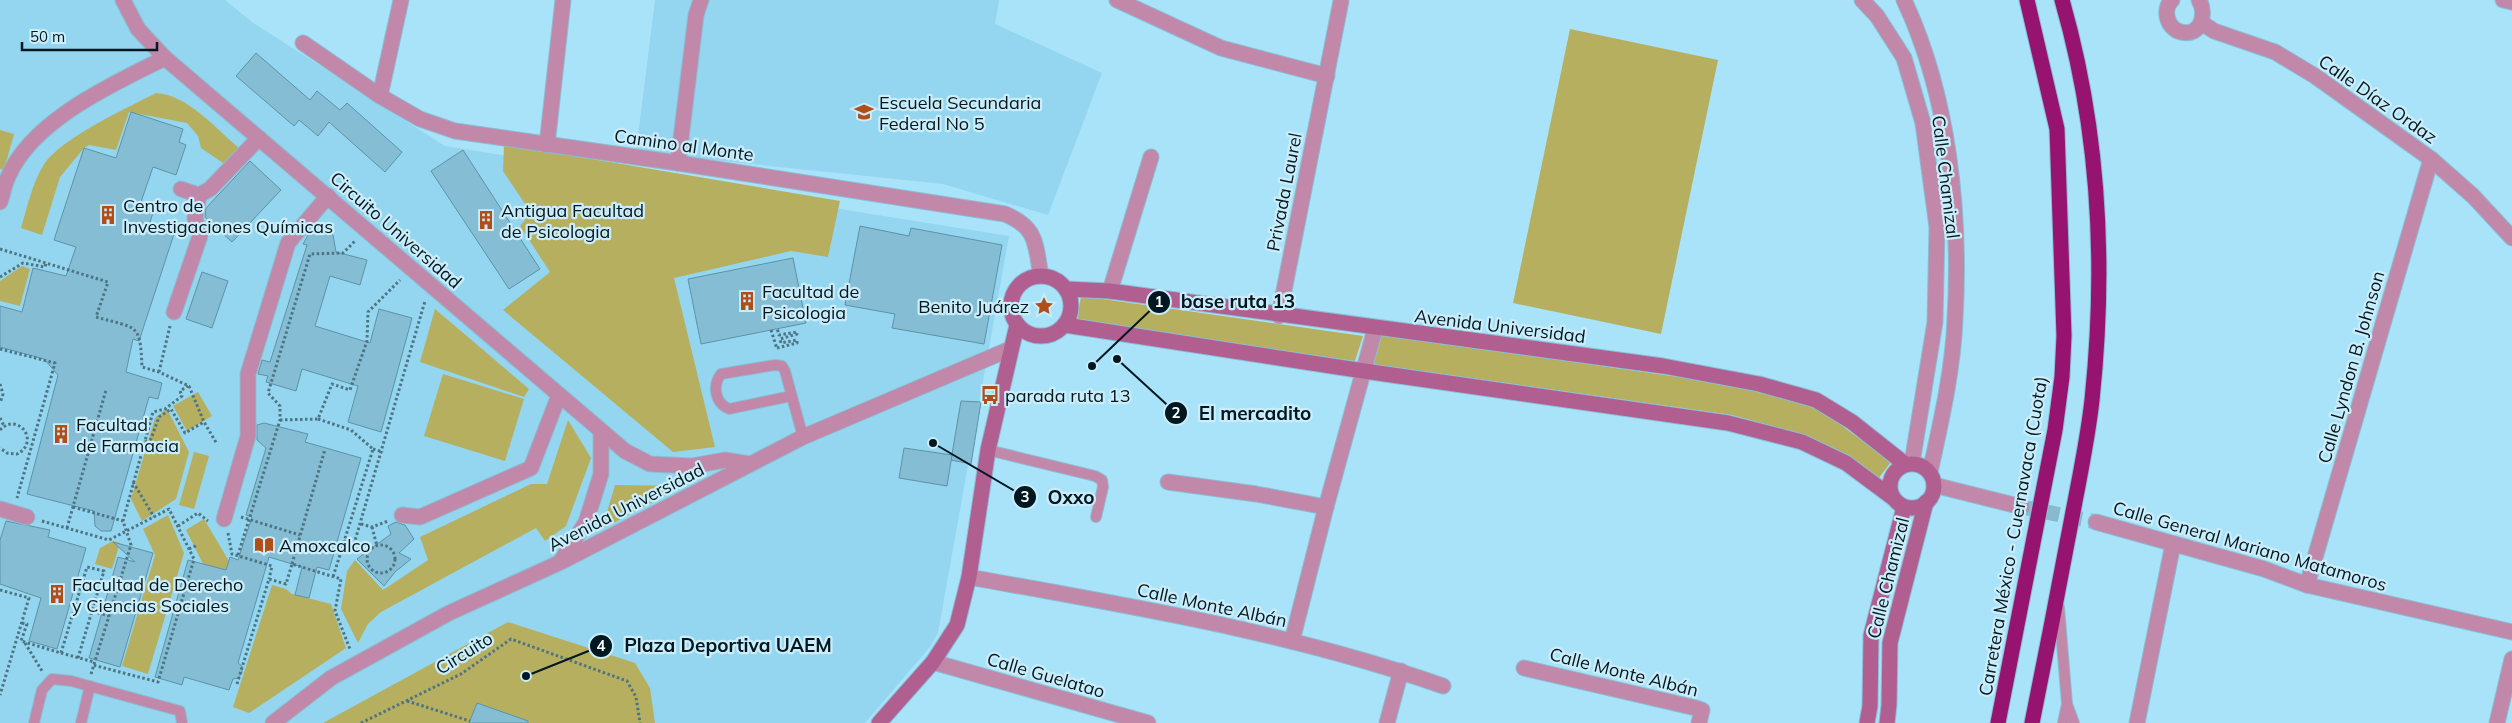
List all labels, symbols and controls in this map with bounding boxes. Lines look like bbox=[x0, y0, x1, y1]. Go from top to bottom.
scale bar bbox=[22, 20, 158, 52]
text: 50 m bbox=[30, 27, 65, 46]
street label: Calle Díaz Ordaz bbox=[2314, 50, 2442, 148]
place label: Escuela Secundaria Federal No 5 bbox=[879, 91, 1041, 135]
school or university icon: Escuela Secundaria Federal No 5 bbox=[853, 101, 875, 123]
street label: Calle Chamizal bbox=[1927, 114, 1965, 240]
street label: Camino al Monte bbox=[613, 124, 755, 166]
street label: Privada Laurel bbox=[1261, 131, 1307, 253]
street label: Circuito Universidad bbox=[325, 167, 467, 293]
place label: Centro de Investigaciones Químicas bbox=[123, 194, 333, 238]
place label: Antigua Facultad de Psicologia bbox=[501, 199, 644, 243]
building icon: Centro de Investigaciones Químicas bbox=[97, 204, 119, 226]
building icon: Antigua Facultad de Psicologia bbox=[475, 209, 497, 231]
street label: Calle Lyndon B. Johnson bbox=[2312, 268, 2390, 466]
place label: Facultad de Psicologia bbox=[762, 280, 859, 324]
callout: base ruta 13 bbox=[1146, 285, 1306, 319]
text: base ruta 13 bbox=[1181, 289, 1295, 313]
building icon: Facultad de Psicologia bbox=[736, 290, 758, 312]
text: 1 bbox=[1154, 292, 1164, 311]
place label: Benito Juárez bbox=[918, 295, 1029, 318]
place icon: Benito Juárez bbox=[1033, 295, 1055, 317]
street label: Avenida Universidad bbox=[1413, 304, 1587, 348]
street label: Carretera México - Cuernavaca (Cuota) bbox=[1974, 374, 2052, 698]
bus stop icon: parada ruta 13 bbox=[979, 384, 1001, 406]
place label: parada ruta 13 bbox=[1005, 384, 1130, 407]
callout: El mercadito bbox=[1164, 396, 1321, 430]
text: El mercadito bbox=[1199, 401, 1311, 425]
text: 2 bbox=[1171, 403, 1181, 422]
place label: Facultad de Farmacia bbox=[76, 413, 179, 457]
building icon: Facultad de Farmacia bbox=[50, 423, 72, 445]
street label: Avenida Universidad bbox=[544, 458, 708, 556]
callout: Oxxo bbox=[1013, 480, 1105, 514]
text: Oxxo bbox=[1048, 485, 1094, 509]
text: 3 bbox=[1020, 487, 1030, 506]
street label: Calle General Mariano Matamoros bbox=[2110, 496, 2390, 596]
street label: Calle Chamizal bbox=[1862, 515, 1914, 641]
library icon: Amoxcalco bbox=[253, 534, 275, 556]
place label: Amoxcalco bbox=[279, 534, 370, 557]
place label: Facultad de Derecho y Ciencias Sociales bbox=[72, 573, 243, 617]
street label: Calle Monte Albán bbox=[1135, 578, 1289, 632]
building icon: Facultad de Derecho y Ciencias Sociales bbox=[46, 583, 68, 605]
street label: Circuito bbox=[431, 627, 497, 679]
callout: Plaza Deportiva UAEM bbox=[589, 629, 841, 663]
text: Plaza Deportiva UAEM bbox=[624, 633, 832, 657]
text: 4 bbox=[596, 636, 606, 655]
street label: Calle Monte Albán bbox=[1547, 642, 1701, 702]
street label: Calle Guelatao bbox=[984, 647, 1108, 703]

